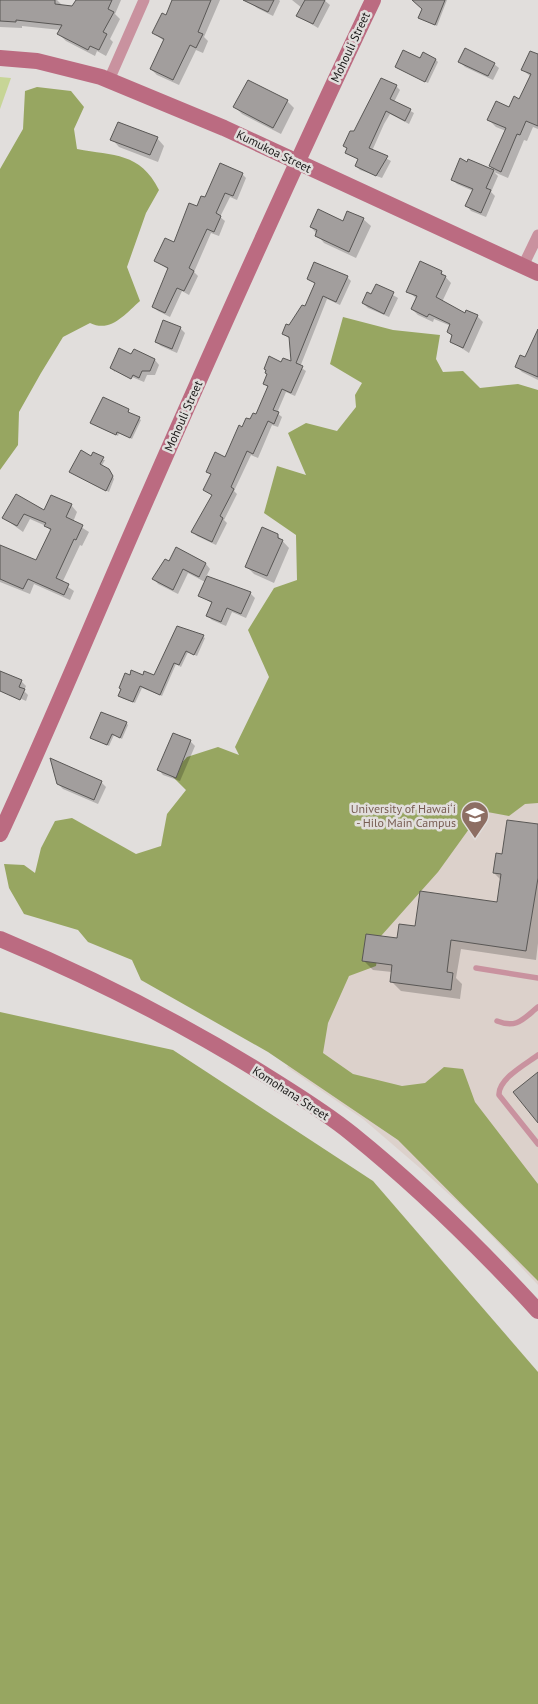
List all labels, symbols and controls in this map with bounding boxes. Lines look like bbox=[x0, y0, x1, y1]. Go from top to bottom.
street label: Mohouli Street bbox=[327, 9, 373, 85]
street label: Kumukoa Street bbox=[234, 126, 314, 176]
street label: Mohouli Street bbox=[161, 378, 205, 454]
school or university icon: University of Hawaiʻi - Hilo Main Campus bbox=[460, 800, 490, 839]
place label: University of Hawaiʻi - Hilo Main Campus bbox=[351, 801, 456, 830]
street label: Komohana Street bbox=[250, 1063, 332, 1123]

